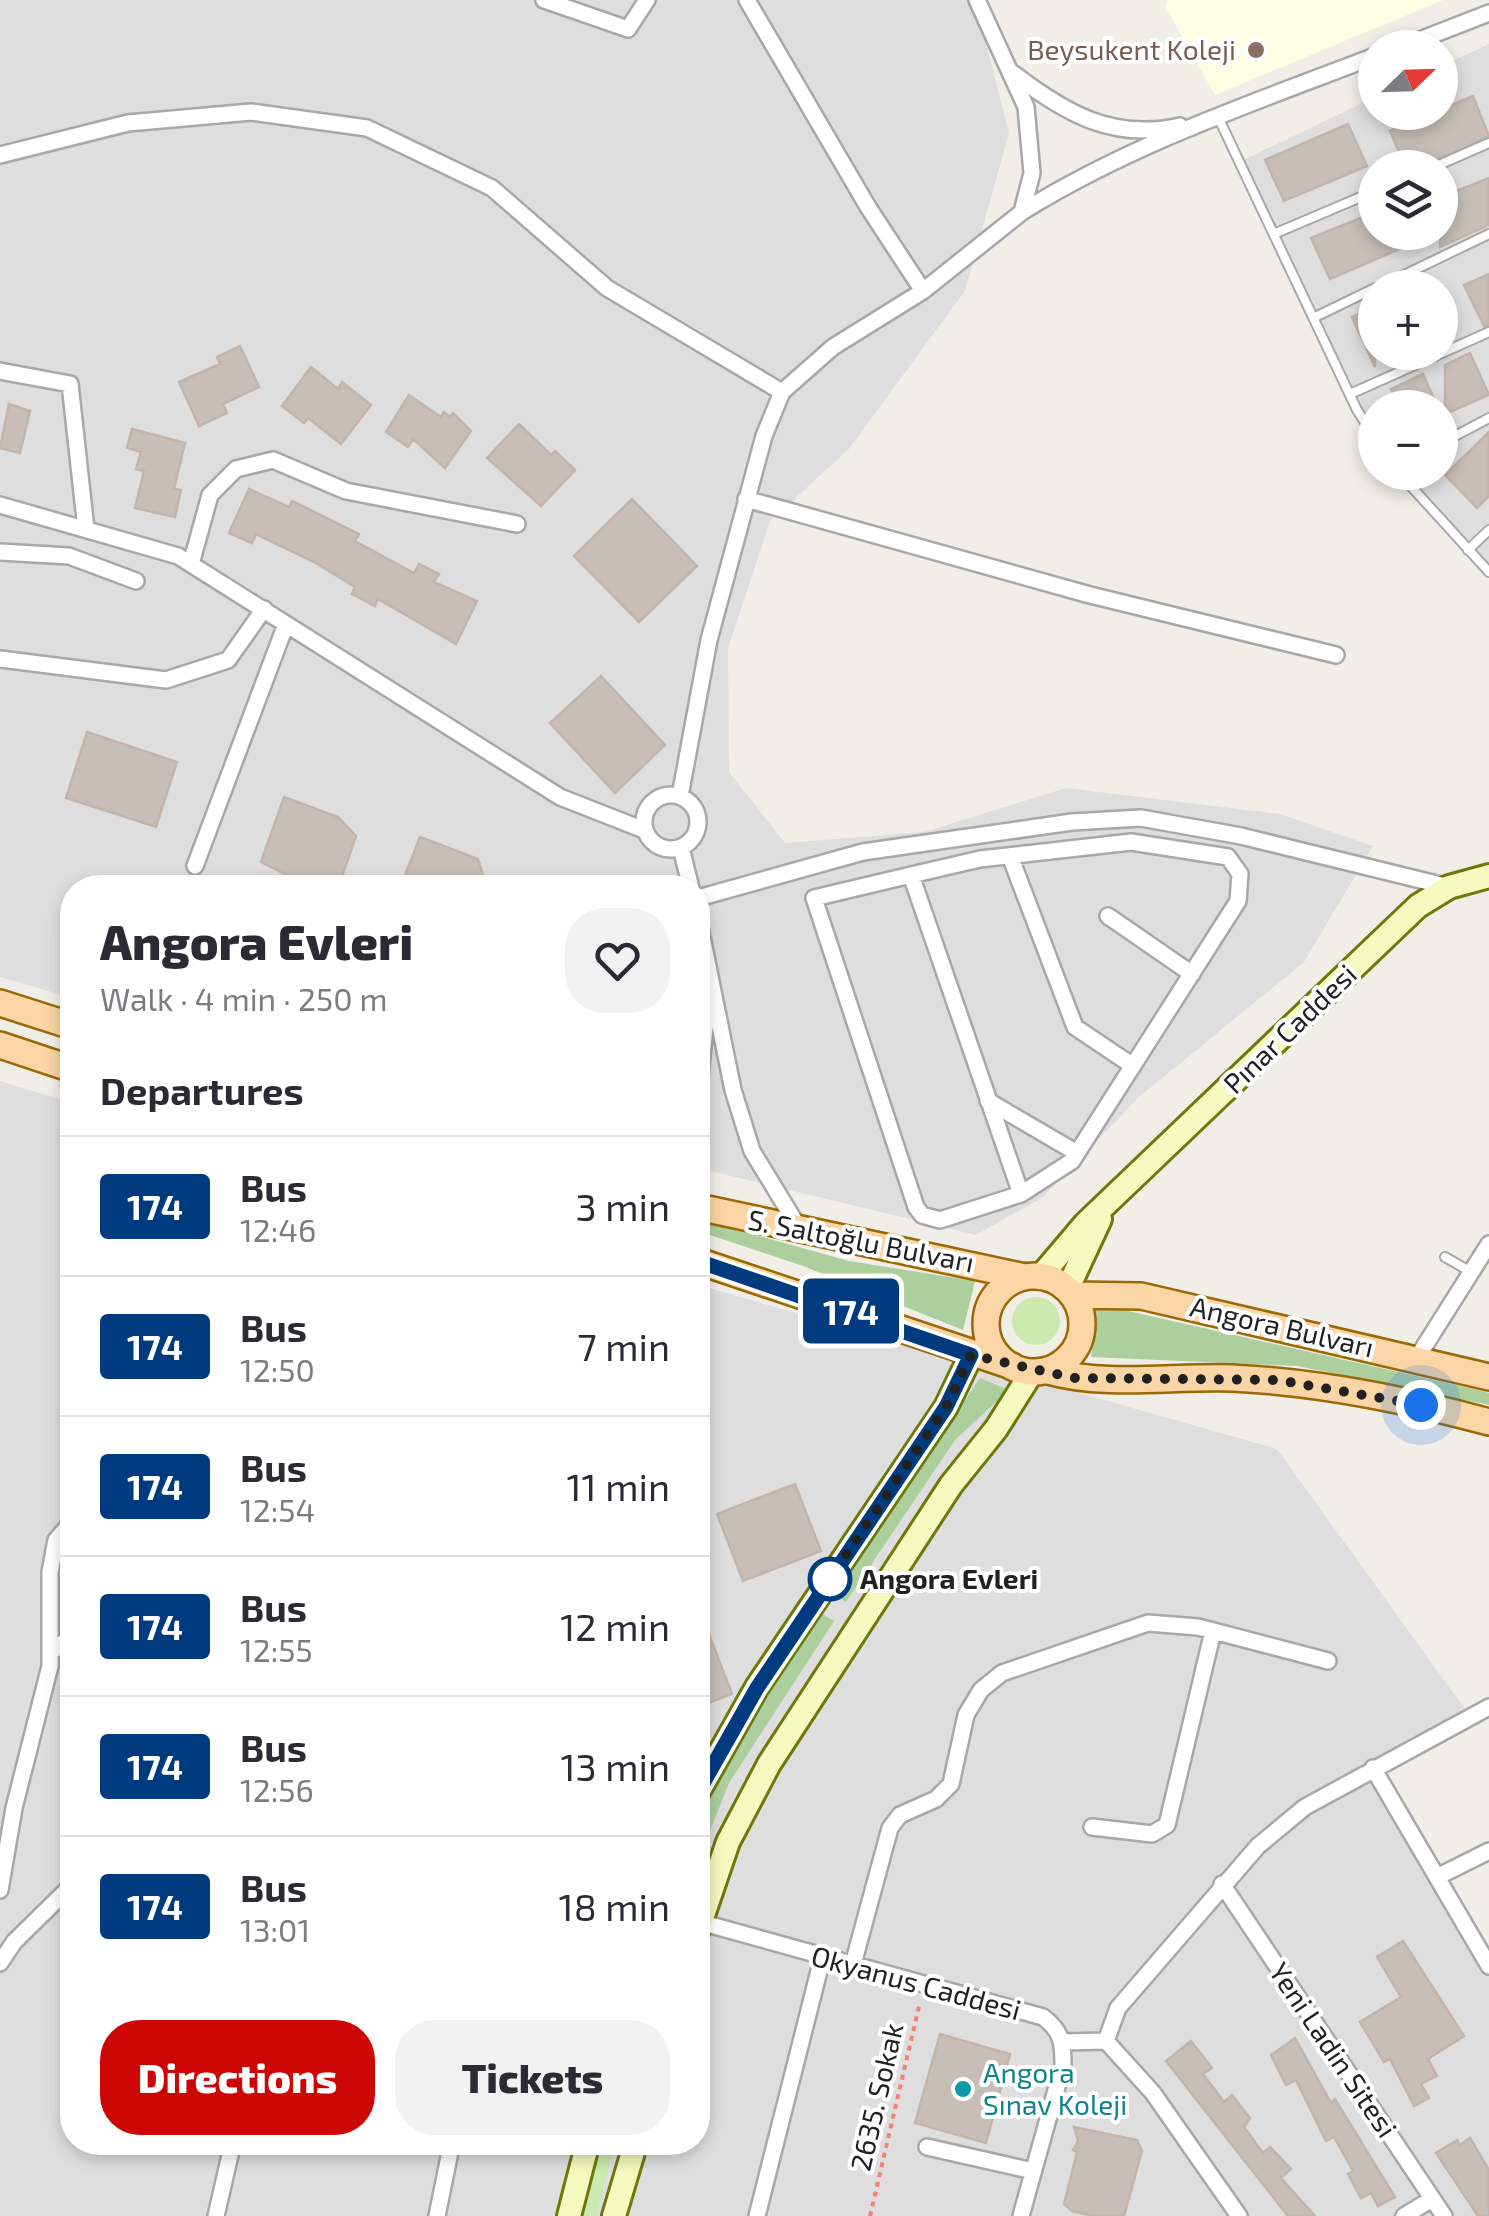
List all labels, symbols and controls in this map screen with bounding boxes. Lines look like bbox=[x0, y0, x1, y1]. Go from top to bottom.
north arrow bbox=[1358, 30, 1458, 130]
map controls bbox=[1358, 30, 1458, 490]
place label: Beysukent Koleji bbox=[1027, 32, 1236, 66]
marker: Beysukent Koleji bbox=[1245, 39, 1267, 61]
button: layers bbox=[1358, 150, 1458, 250]
button: + bbox=[1358, 270, 1458, 370]
button: − bbox=[1358, 390, 1458, 490]
button: heart bbox=[565, 908, 670, 1013]
text: Angora Evleri bbox=[100, 912, 413, 970]
street label: Pınar Caddesi bbox=[1216, 956, 1363, 1100]
text: Walk · 4 min · 250 m bbox=[100, 979, 388, 1017]
text: Departures bbox=[100, 1067, 304, 1113]
text: Bus bbox=[240, 1164, 307, 1210]
text: 3 min bbox=[576, 1183, 670, 1229]
text: 174 bbox=[127, 1185, 183, 1227]
street label: S. Saltoğlu Bulvarı bbox=[745, 1201, 977, 1279]
text: 12:46 bbox=[240, 1210, 316, 1248]
line badge: 174 bbox=[794, 1278, 908, 1344]
street label: Angora Bulvarı bbox=[1187, 1288, 1377, 1364]
text: 174 bbox=[823, 1290, 879, 1332]
text: Bus bbox=[240, 1304, 307, 1350]
text: 7 min bbox=[577, 1323, 670, 1369]
text: 174 bbox=[127, 1325, 183, 1367]
text: 12:50 bbox=[240, 1350, 315, 1388]
your location bbox=[1396, 1380, 1446, 1430]
text: Bus bbox=[240, 1444, 307, 1490]
text: 11 min bbox=[566, 1463, 670, 1509]
text: 174 bbox=[127, 1465, 183, 1507]
text: 12:54 bbox=[240, 1490, 315, 1528]
marker: Angora Evleri bbox=[809, 1558, 851, 1600]
place label: Angora Evleri bbox=[860, 1561, 1038, 1595]
text: Bus bbox=[240, 1584, 307, 1630]
text: 12 min bbox=[560, 1603, 670, 1649]
text: 174 bbox=[127, 1605, 183, 1647]
text: 12:55 bbox=[240, 1630, 313, 1668]
text: Bus bbox=[240, 1724, 307, 1770]
text: 13 min bbox=[560, 1743, 670, 1789]
text: 174 bbox=[127, 1745, 183, 1787]
text: 12:56 bbox=[240, 1770, 314, 1808]
text: Bus bbox=[240, 1864, 307, 1910]
text: 18 min bbox=[559, 1883, 670, 1929]
text: 174 bbox=[127, 1885, 183, 1927]
text: 13:01 bbox=[240, 1910, 310, 1948]
street label: Okyanus Caddesi bbox=[808, 1938, 1025, 2026]
street label: Yeni Ladin Sitesi bbox=[1263, 1956, 1405, 2143]
button: Directions bbox=[100, 2020, 375, 2135]
button: Tickets bbox=[395, 2020, 670, 2135]
street label: 2635. Sokak bbox=[843, 2020, 910, 2174]
place label: Angora Sınav Koleji bbox=[983, 2055, 1127, 2121]
marker: Angora Sınav Koleji bbox=[952, 2078, 974, 2100]

